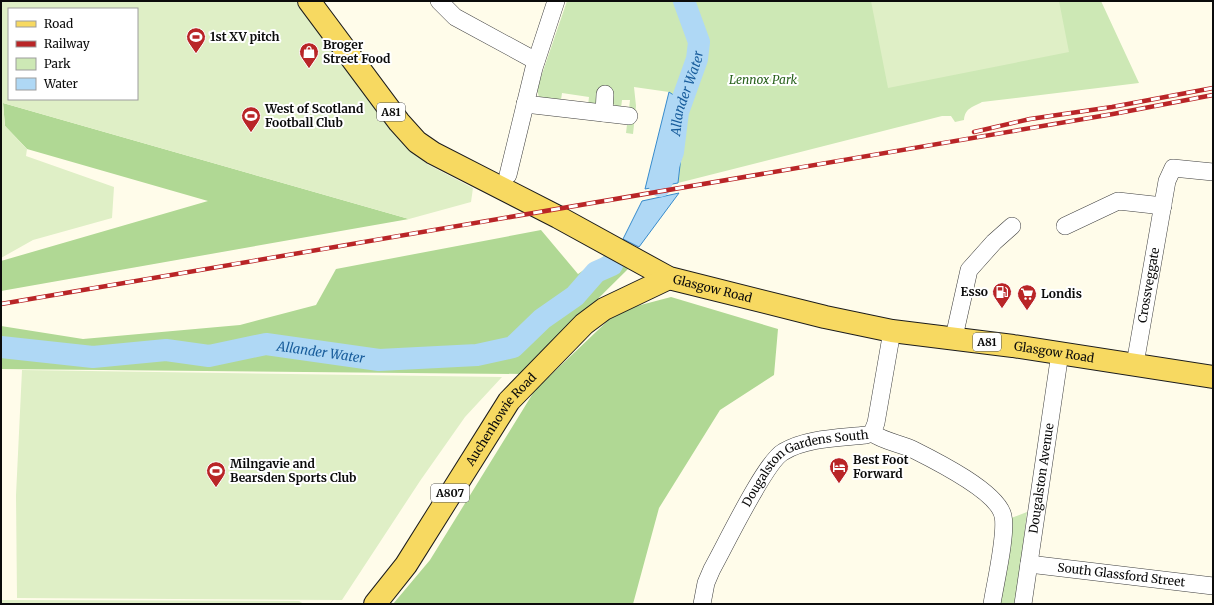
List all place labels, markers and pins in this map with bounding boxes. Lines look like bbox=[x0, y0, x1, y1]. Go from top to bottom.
sports icon: 1st XV pitch bbox=[185, 26, 207, 54]
place label: 1st XV pitch bbox=[210, 29, 280, 44]
place label: Broger Street Food bbox=[323, 37, 391, 66]
shop icon: Broger Street Food bbox=[298, 41, 320, 69]
place label: West of Scotland Football Club bbox=[264, 101, 364, 130]
sports icon: West of Scotland Football Club bbox=[240, 105, 262, 133]
fuel station icon: Esso bbox=[991, 281, 1013, 309]
supermarket icon: Londis bbox=[1016, 283, 1038, 311]
place label: Esso bbox=[961, 284, 988, 299]
place label: Londis bbox=[1041, 286, 1082, 301]
place label: Best Foot Forward bbox=[853, 452, 909, 481]
place label: Milngavie and Bearsden Sports Club bbox=[230, 456, 357, 485]
hotel icon: Best Foot Forward bbox=[828, 456, 850, 484]
sports icon: Milngavie and Bearsden Sports Club bbox=[205, 460, 227, 488]

